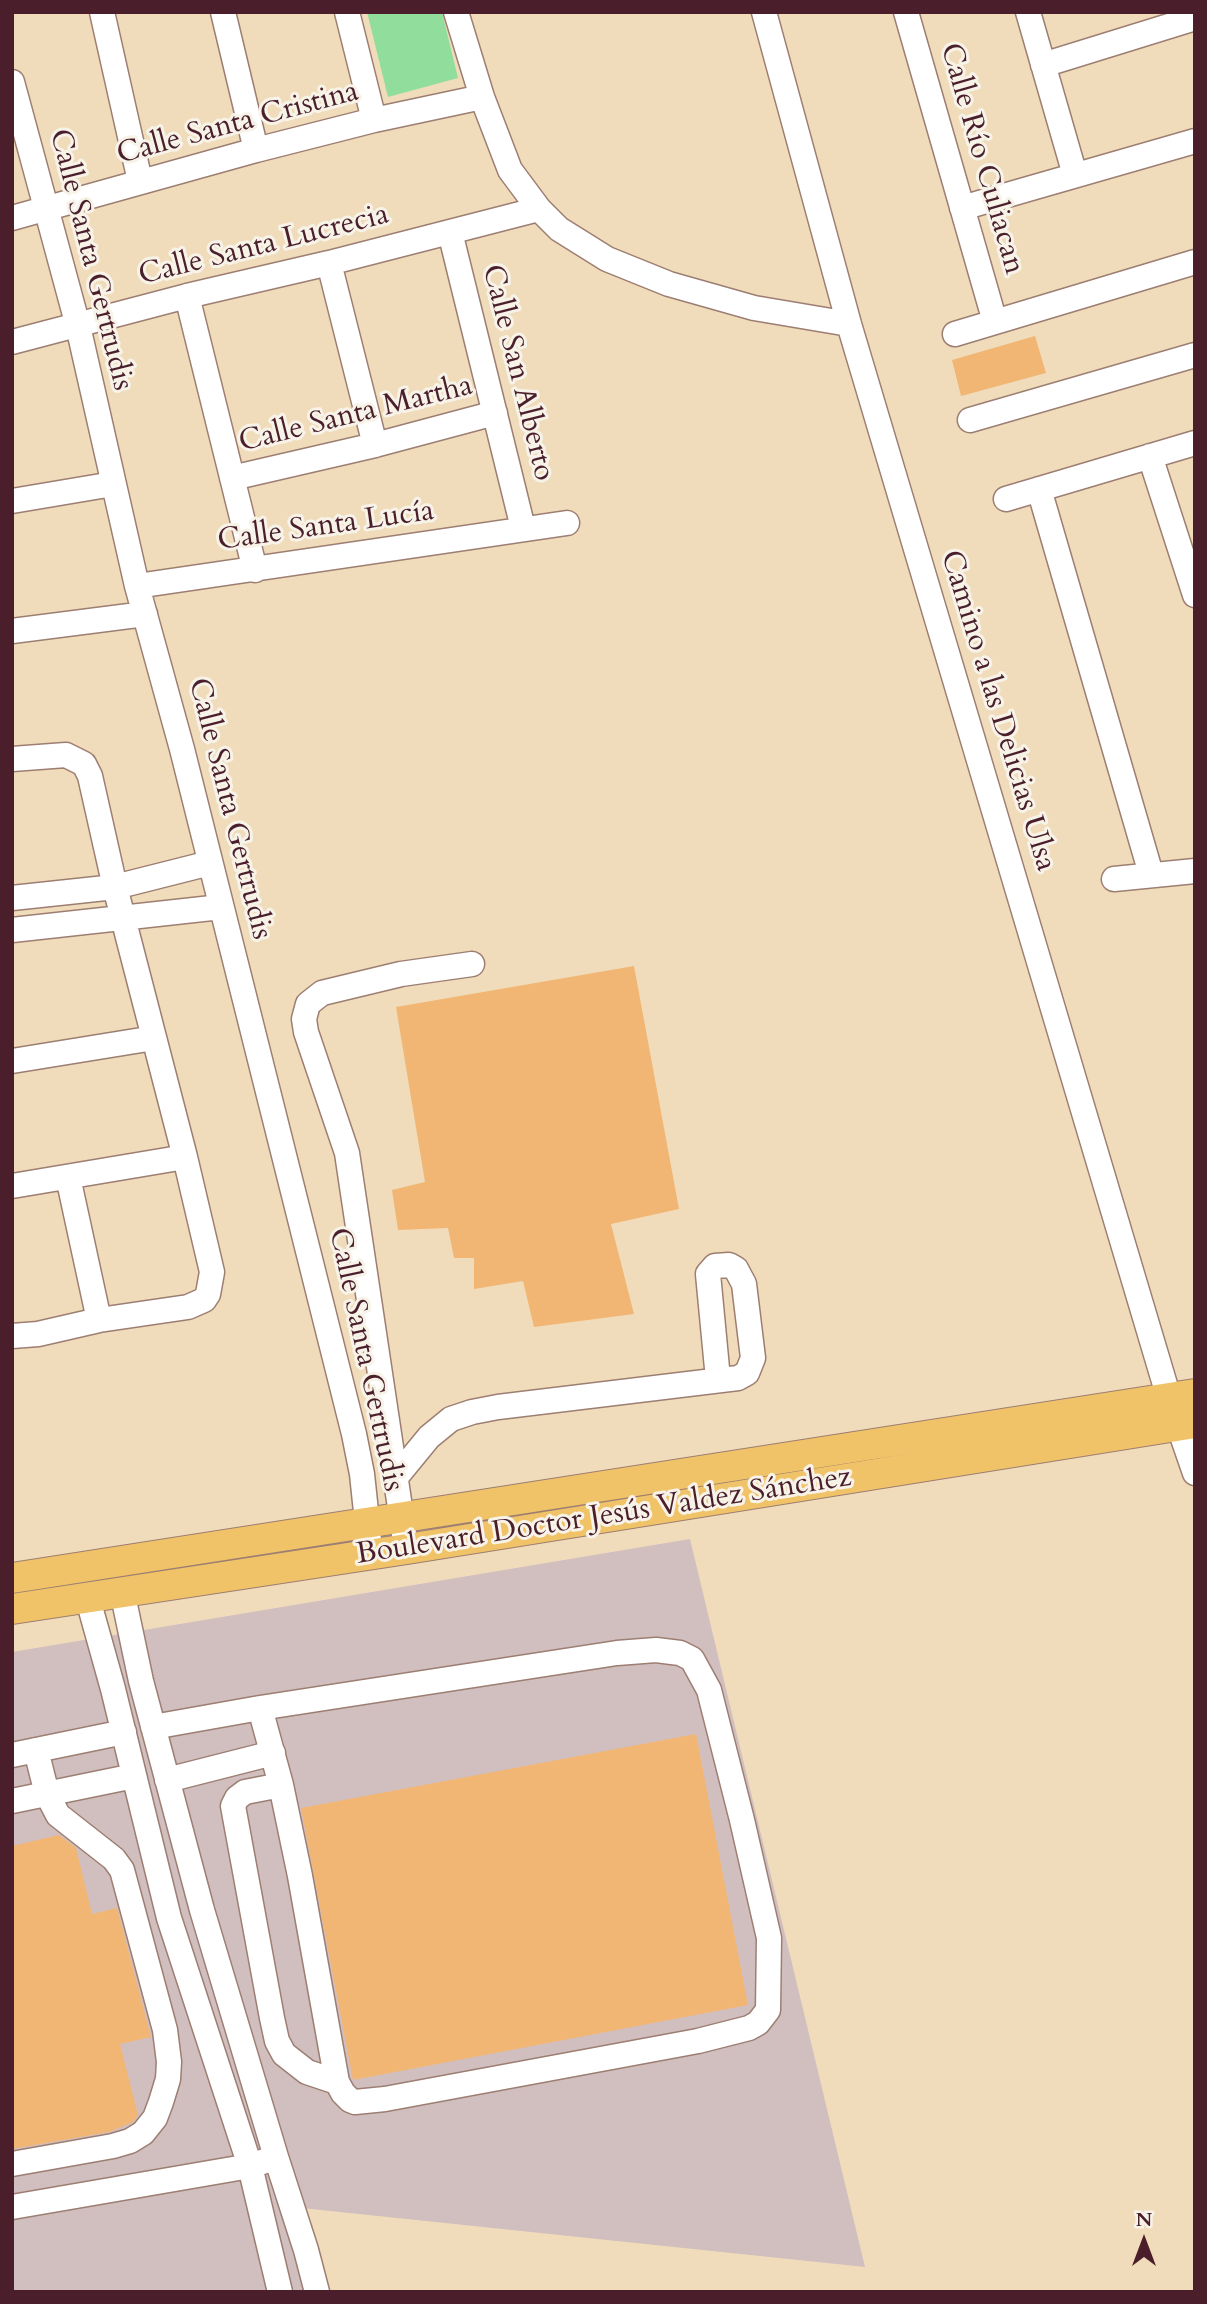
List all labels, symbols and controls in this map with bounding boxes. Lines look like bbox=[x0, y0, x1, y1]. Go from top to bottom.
street label: Calle Río Culiacan bbox=[931, 39, 1031, 279]
street label: Calle Santa Cristina bbox=[113, 74, 363, 174]
street label: Calle Santa Gertrudis bbox=[40, 126, 140, 394]
street label: Calle Santa Lucrecia bbox=[135, 198, 393, 294]
street label: Calle San Alberto bbox=[473, 261, 561, 485]
street label: Calle Santa Martha bbox=[235, 369, 477, 461]
street label: Calle Santa Lucía bbox=[216, 494, 436, 560]
street label: Camino a las Delicias Ulsa bbox=[931, 546, 1063, 876]
street label: Calle Santa Gertrudis bbox=[179, 675, 279, 943]
street label: Calle Santa Gertrudis bbox=[320, 1225, 410, 1495]
street label: Boulevard Doctor Jesús Valdez Sánchez bbox=[354, 1460, 854, 1574]
north arrow bbox=[1109, 2206, 1179, 2276]
text: N bbox=[1136, 2207, 1152, 2233]

